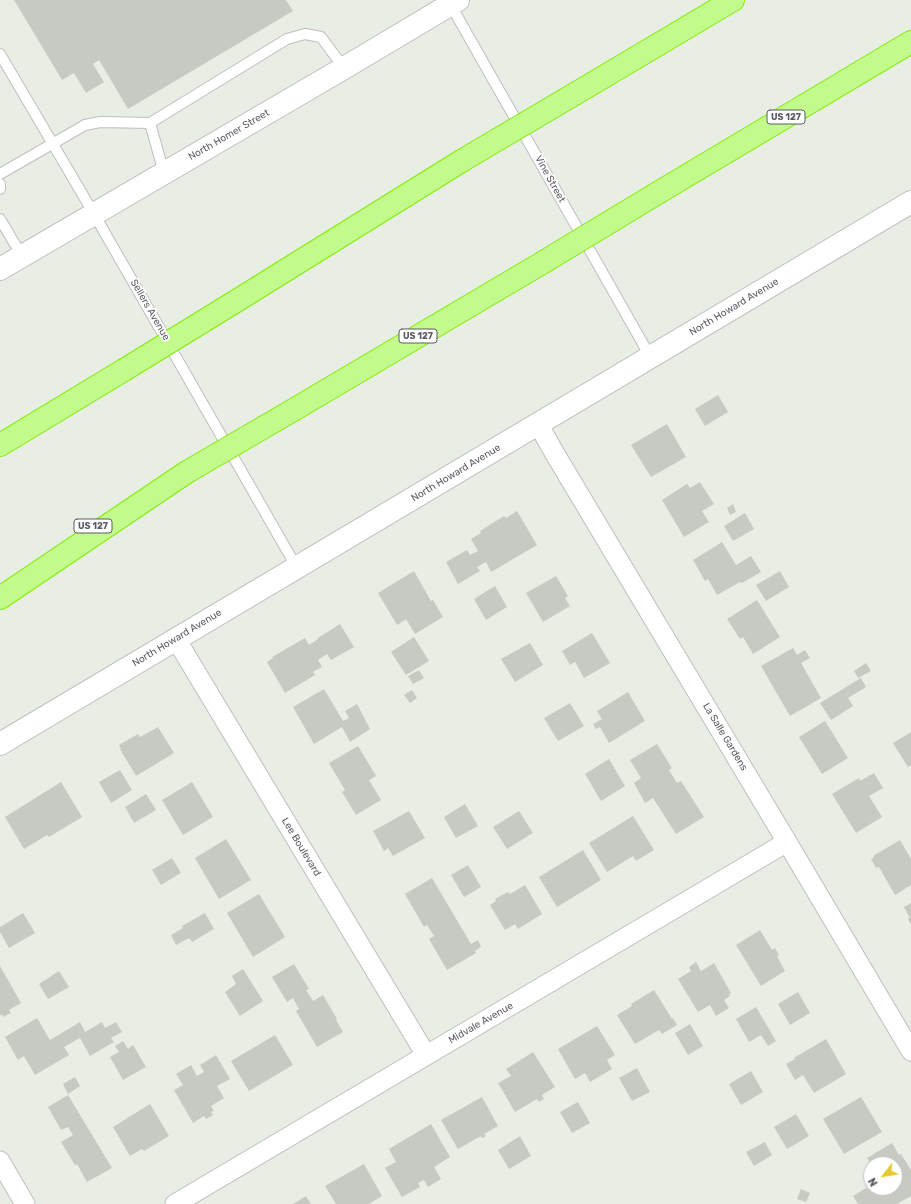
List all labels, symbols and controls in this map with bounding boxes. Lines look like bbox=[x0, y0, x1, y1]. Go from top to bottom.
street label: North Homer Street bbox=[186, 107, 272, 163]
road number: US 127 bbox=[767, 110, 805, 124]
street label: Vine Street bbox=[532, 153, 568, 205]
street label: North Howard Avenue bbox=[687, 276, 781, 338]
street label: Sellers Avenue bbox=[128, 277, 172, 343]
road number: US 127 bbox=[399, 329, 437, 343]
street label: North Howard Avenue bbox=[409, 442, 503, 504]
road number: US 127 bbox=[74, 519, 112, 533]
street label: North Howard Avenue bbox=[130, 607, 224, 669]
street label: La Salle Gardens bbox=[700, 701, 750, 773]
street label: Lee Boulevard bbox=[279, 816, 323, 878]
street label: Midvale Avenue bbox=[447, 1000, 515, 1046]
north arrow bbox=[863, 1156, 903, 1196]
text: N bbox=[866, 1175, 881, 1189]

